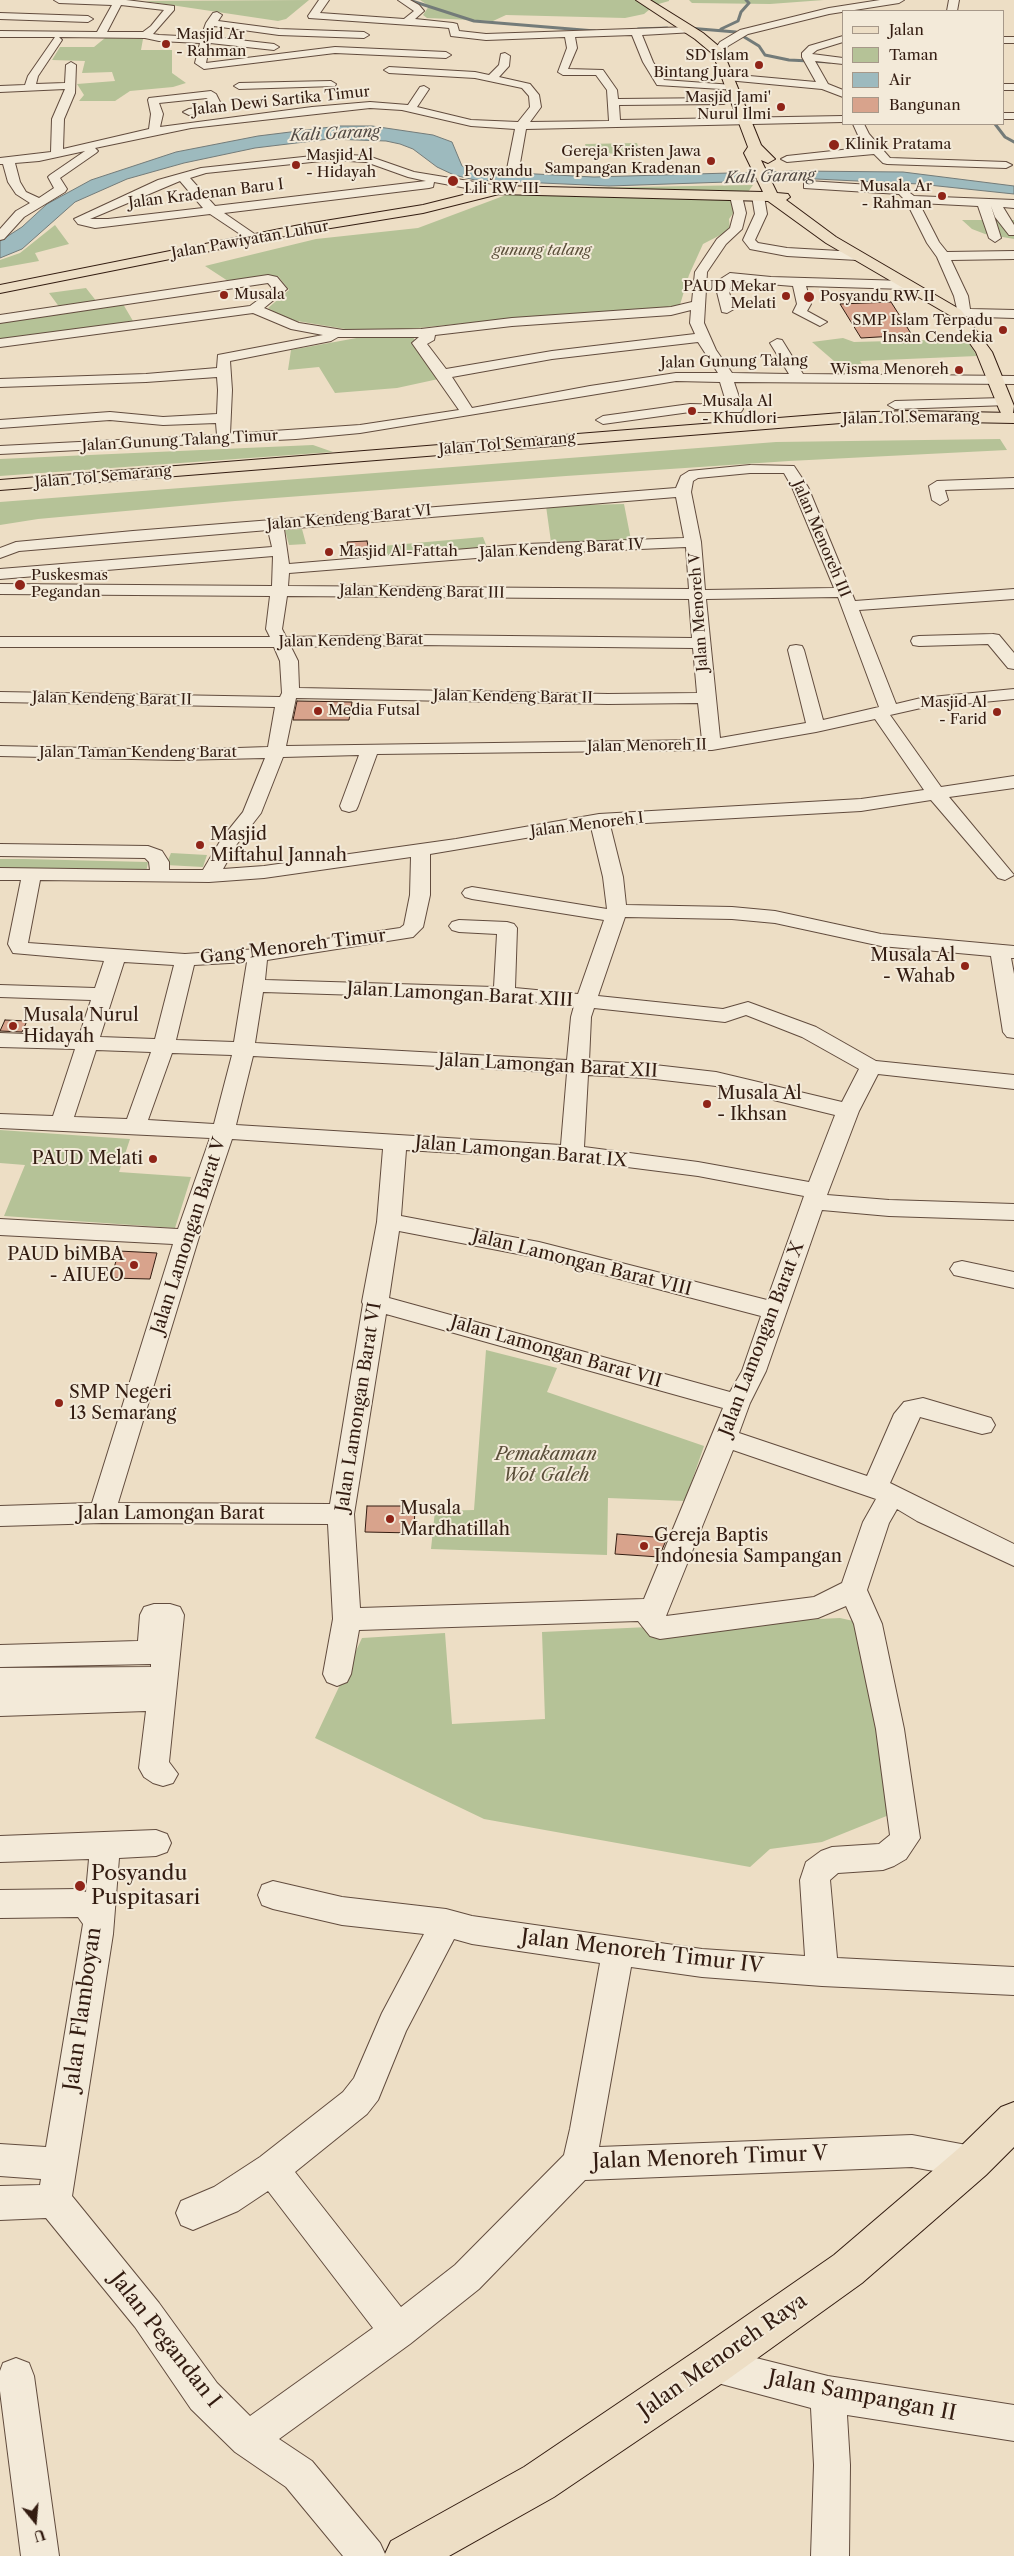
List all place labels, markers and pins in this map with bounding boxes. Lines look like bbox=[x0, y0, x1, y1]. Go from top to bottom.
place label: Masjid Ar - Rahman bbox=[176, 26, 246, 61]
marker: Masjid Ar - Rahman bbox=[160, 38, 172, 50]
place label: SD Islam Bintang Juara bbox=[654, 47, 749, 82]
marker: SD Islam Bintang Juara bbox=[753, 59, 765, 71]
place label: Masjid Jami' Nurul Ilmi bbox=[685, 89, 771, 124]
marker: Masjid Jami' Nurul Ilmi bbox=[775, 101, 787, 113]
place label: Klinik Pratama bbox=[845, 136, 951, 154]
marker: Klinik Pratama bbox=[827, 138, 841, 152]
place label: Gereja Kristen Jawa Sampangan Kradenan bbox=[544, 143, 701, 178]
place label: Masjid Al - Hidayah bbox=[306, 147, 376, 182]
marker: Gereja Kristen Jawa Sampangan Kradenan bbox=[705, 155, 717, 167]
marker: Masjid Al - Hidayah bbox=[290, 159, 302, 171]
place label: Posyandu Lili RW III bbox=[464, 163, 539, 198]
marker: Posyandu Lili RW III bbox=[446, 174, 460, 188]
place label: Musala Ar - Rahman bbox=[860, 178, 932, 213]
marker: Musala Ar - Rahman bbox=[936, 190, 948, 202]
place label: PAUD Mekar Melati bbox=[683, 278, 776, 313]
place label: Musala bbox=[234, 286, 285, 304]
place label: Posyandu RW II bbox=[820, 288, 935, 306]
marker: Musala bbox=[218, 289, 230, 301]
marker: PAUD Mekar Melati bbox=[780, 290, 792, 302]
marker: Posyandu RW II bbox=[802, 290, 816, 304]
place label: SMP Islam Terpadu Insan Cendekia bbox=[853, 312, 993, 347]
marker: SMP Islam Terpadu Insan Cendekia bbox=[997, 324, 1009, 336]
place label: Wisma Menoreh bbox=[830, 361, 949, 379]
marker: Wisma Menoreh bbox=[953, 364, 965, 376]
place label: Musala Al - Khudlori bbox=[702, 393, 777, 428]
marker: Musala Al - Khudlori bbox=[686, 405, 698, 417]
place label: Masjid Al-Fattah bbox=[339, 543, 458, 561]
marker: Masjid Al-Fattah bbox=[323, 546, 335, 558]
place label: Puskesmas Pegandan bbox=[31, 567, 108, 602]
marker: Puskesmas Pegandan bbox=[13, 578, 27, 592]
place label: Masjid Al - Farid bbox=[920, 694, 987, 729]
place label: Media Futsal bbox=[328, 702, 420, 720]
marker: Media Futsal bbox=[312, 705, 324, 717]
marker: Masjid Al - Farid bbox=[991, 706, 1003, 718]
place label: Masjid Miftahul Jannah bbox=[210, 824, 347, 866]
marker: Masjid Miftahul Jannah bbox=[194, 839, 206, 851]
place label: Musala Al - Wahab bbox=[870, 945, 955, 988]
marker: Musala Al - Wahab bbox=[959, 960, 971, 972]
place label: Musala Nurul Hidayah bbox=[23, 1005, 139, 1048]
marker: Musala Nurul Hidayah bbox=[7, 1020, 19, 1032]
place label: Musala Al - Ikhsan bbox=[717, 1083, 802, 1126]
marker: Musala Al - Ikhsan bbox=[701, 1098, 713, 1110]
place label: PAUD Melati bbox=[32, 1148, 143, 1170]
marker: PAUD Melati bbox=[147, 1153, 159, 1165]
place label: PAUD biMBA - AIUEO bbox=[7, 1244, 124, 1286]
marker: PAUD biMBA - AIUEO bbox=[128, 1259, 140, 1271]
place label: SMP Negeri 13 Semarang bbox=[69, 1382, 176, 1425]
marker: SMP Negeri 13 Semarang bbox=[53, 1397, 65, 1409]
place label: Musala Mardhatillah bbox=[400, 1498, 510, 1540]
marker: Musala Mardhatillah bbox=[384, 1513, 396, 1525]
place label: Gereja Baptis Indonesia Sampangan bbox=[654, 1525, 842, 1568]
marker: Gereja Baptis Indonesia Sampangan bbox=[638, 1540, 650, 1552]
place label: Posyandu Puspitasari bbox=[91, 1861, 200, 1911]
marker: Posyandu Puspitasari bbox=[73, 1879, 87, 1893]

